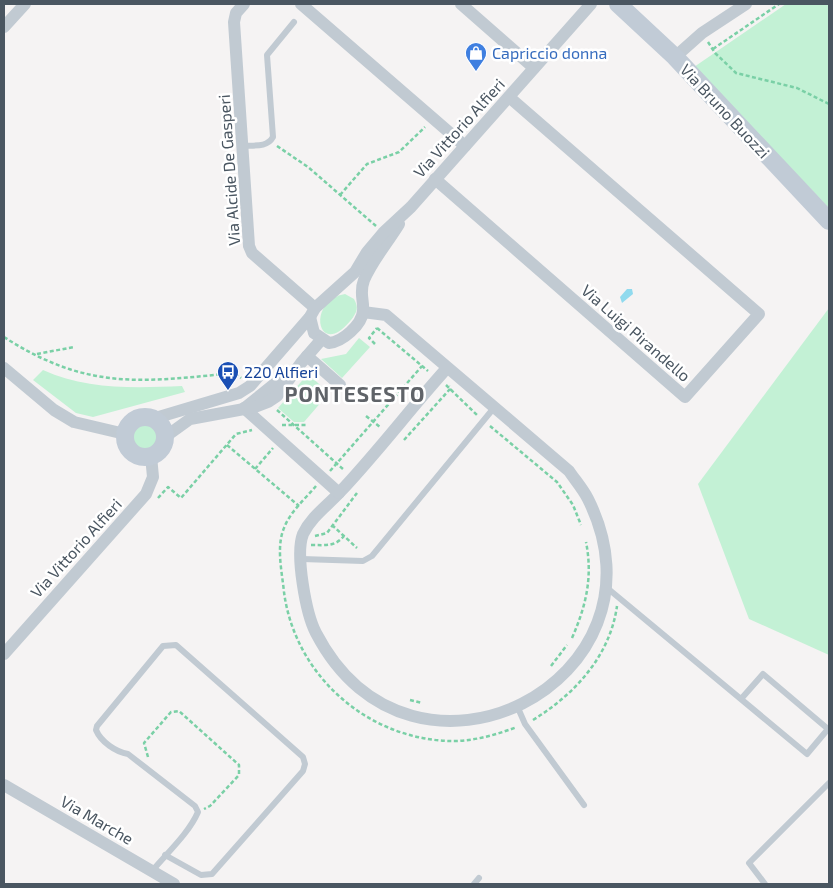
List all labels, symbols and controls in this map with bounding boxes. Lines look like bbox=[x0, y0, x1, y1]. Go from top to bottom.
shop icon: Capriccio donna bbox=[464, 41, 488, 72]
place label: Capriccio donna bbox=[492, 43, 607, 62]
street label: Via Bruno Buozzi bbox=[677, 60, 774, 162]
street label: Via Vittorio Alfieri bbox=[409, 74, 508, 181]
street label: Via Alcide De Gasperi bbox=[214, 94, 243, 246]
street label: Via Luigi Pirandello bbox=[578, 280, 695, 385]
bus stop icon: 220 Alfieri bbox=[216, 360, 240, 391]
place label: 220 Alfieri bbox=[244, 362, 318, 381]
district label: PONTESESTO bbox=[284, 381, 426, 406]
street label: Via Vittorio Alfieri bbox=[26, 494, 125, 601]
street label: Via Marche bbox=[58, 791, 137, 848]

